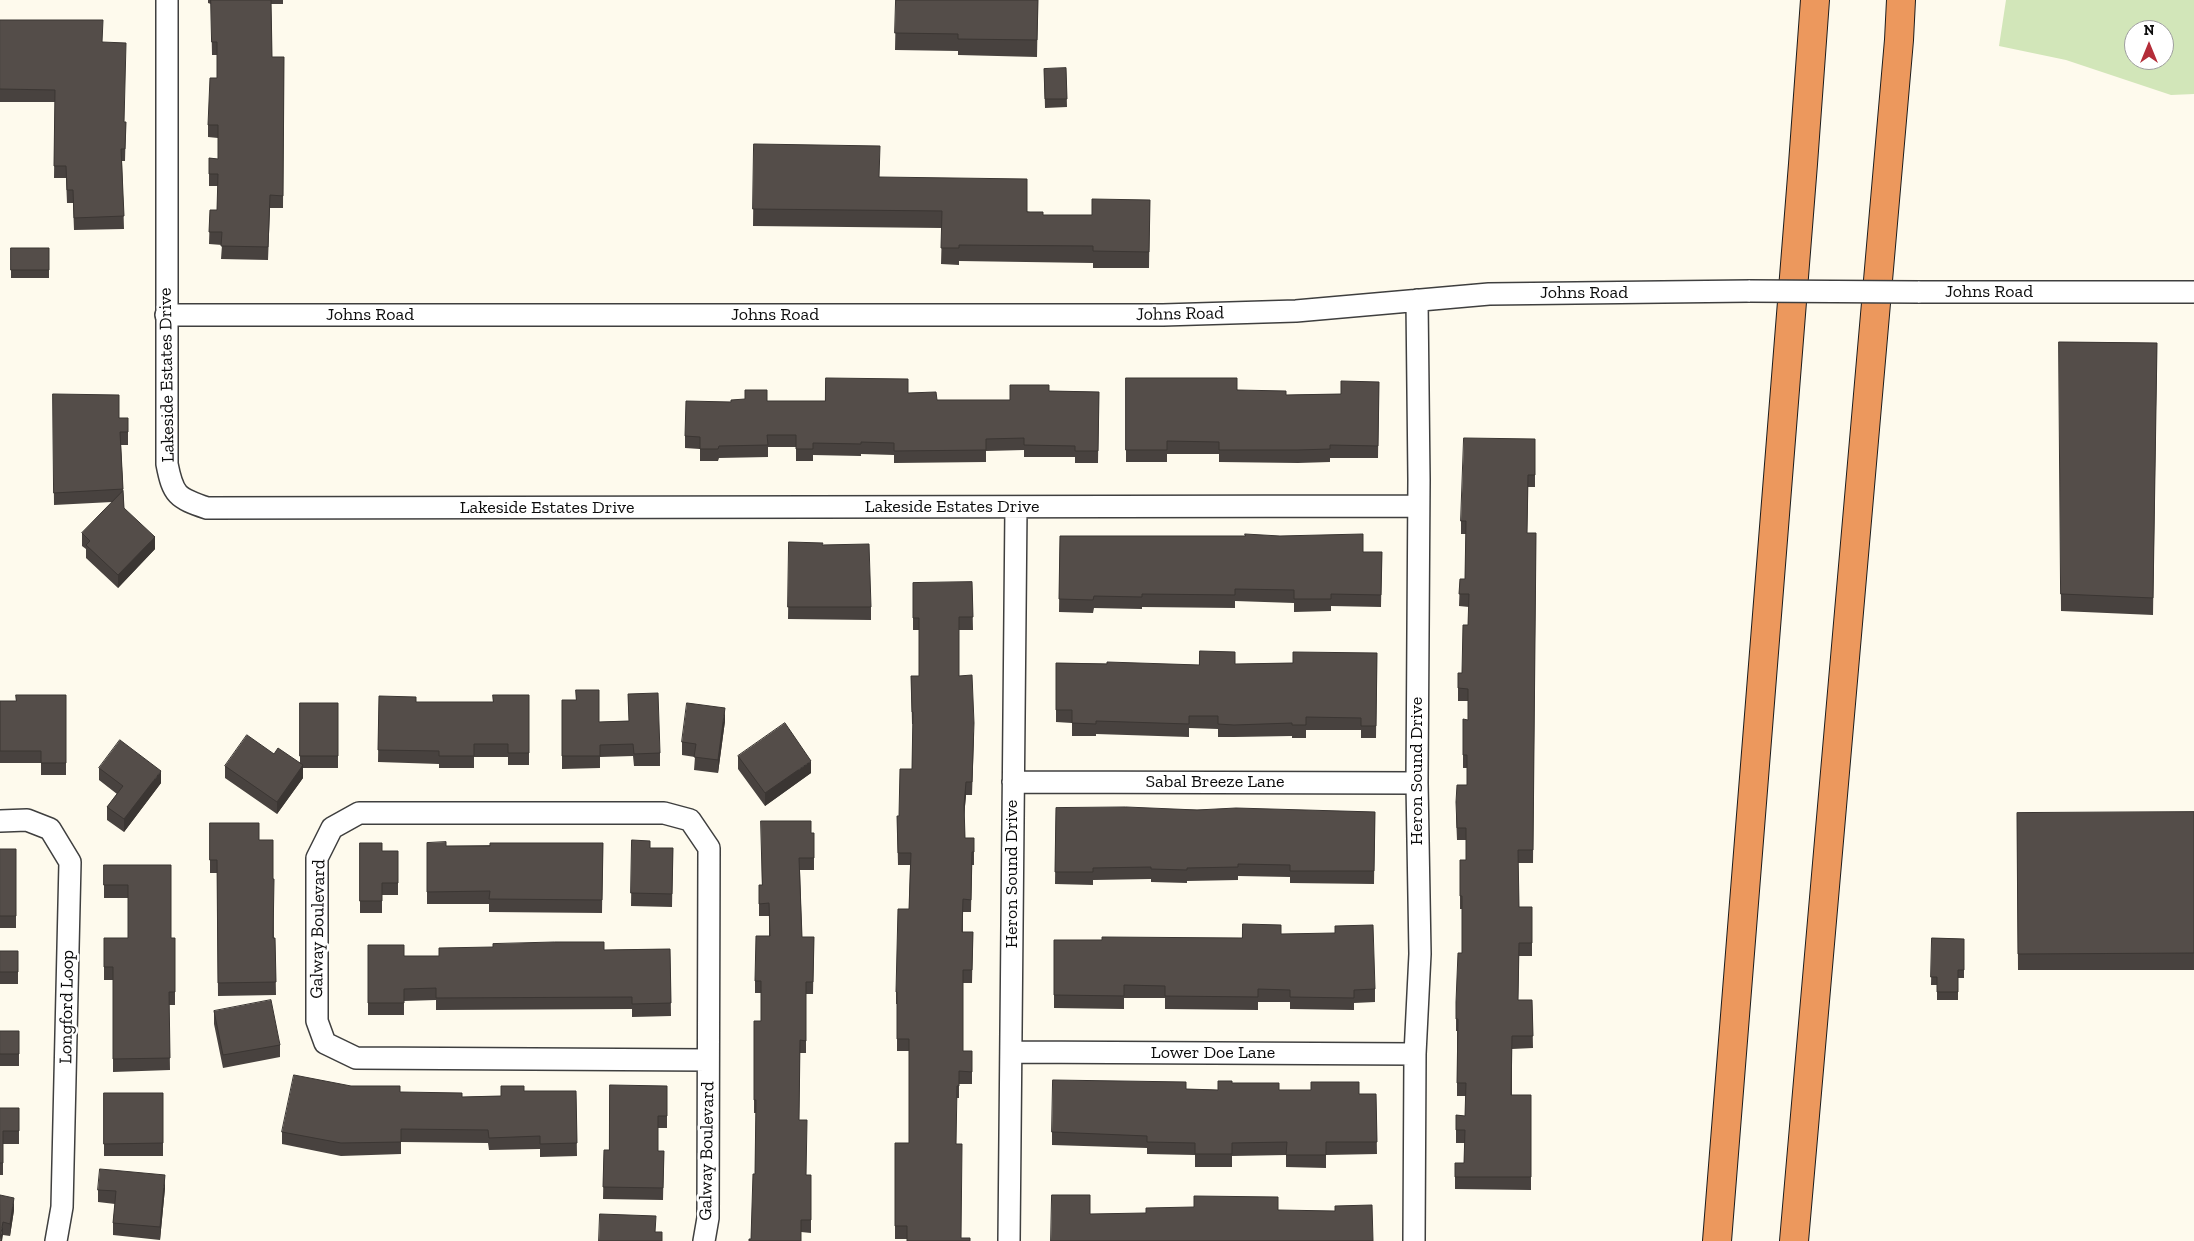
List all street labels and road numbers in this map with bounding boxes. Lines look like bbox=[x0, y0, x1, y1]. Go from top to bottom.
street label: Johns Road bbox=[1945, 281, 2033, 303]
street label: Johns Road bbox=[1540, 282, 1628, 304]
street label: Lakeside Estates Drive bbox=[155, 287, 179, 463]
street label: Johns Road bbox=[1136, 302, 1224, 326]
street label: Johns Road bbox=[326, 304, 414, 326]
street label: Johns Road bbox=[731, 304, 819, 326]
street label: Lakeside Estates Drive bbox=[865, 496, 1039, 518]
street label: Lakeside Estates Drive bbox=[460, 497, 634, 519]
street label: Heron Sound Drive bbox=[1406, 697, 1428, 845]
street label: Sabal Breeze Lane bbox=[1146, 771, 1284, 793]
street label: Heron Sound Drive bbox=[1001, 800, 1023, 948]
street label: Galway Boulevard bbox=[306, 859, 330, 999]
street label: Longford Loop bbox=[55, 950, 79, 1064]
street label: Lower Doe Lane bbox=[1151, 1042, 1275, 1064]
street label: Galway Boulevard bbox=[695, 1081, 719, 1221]

